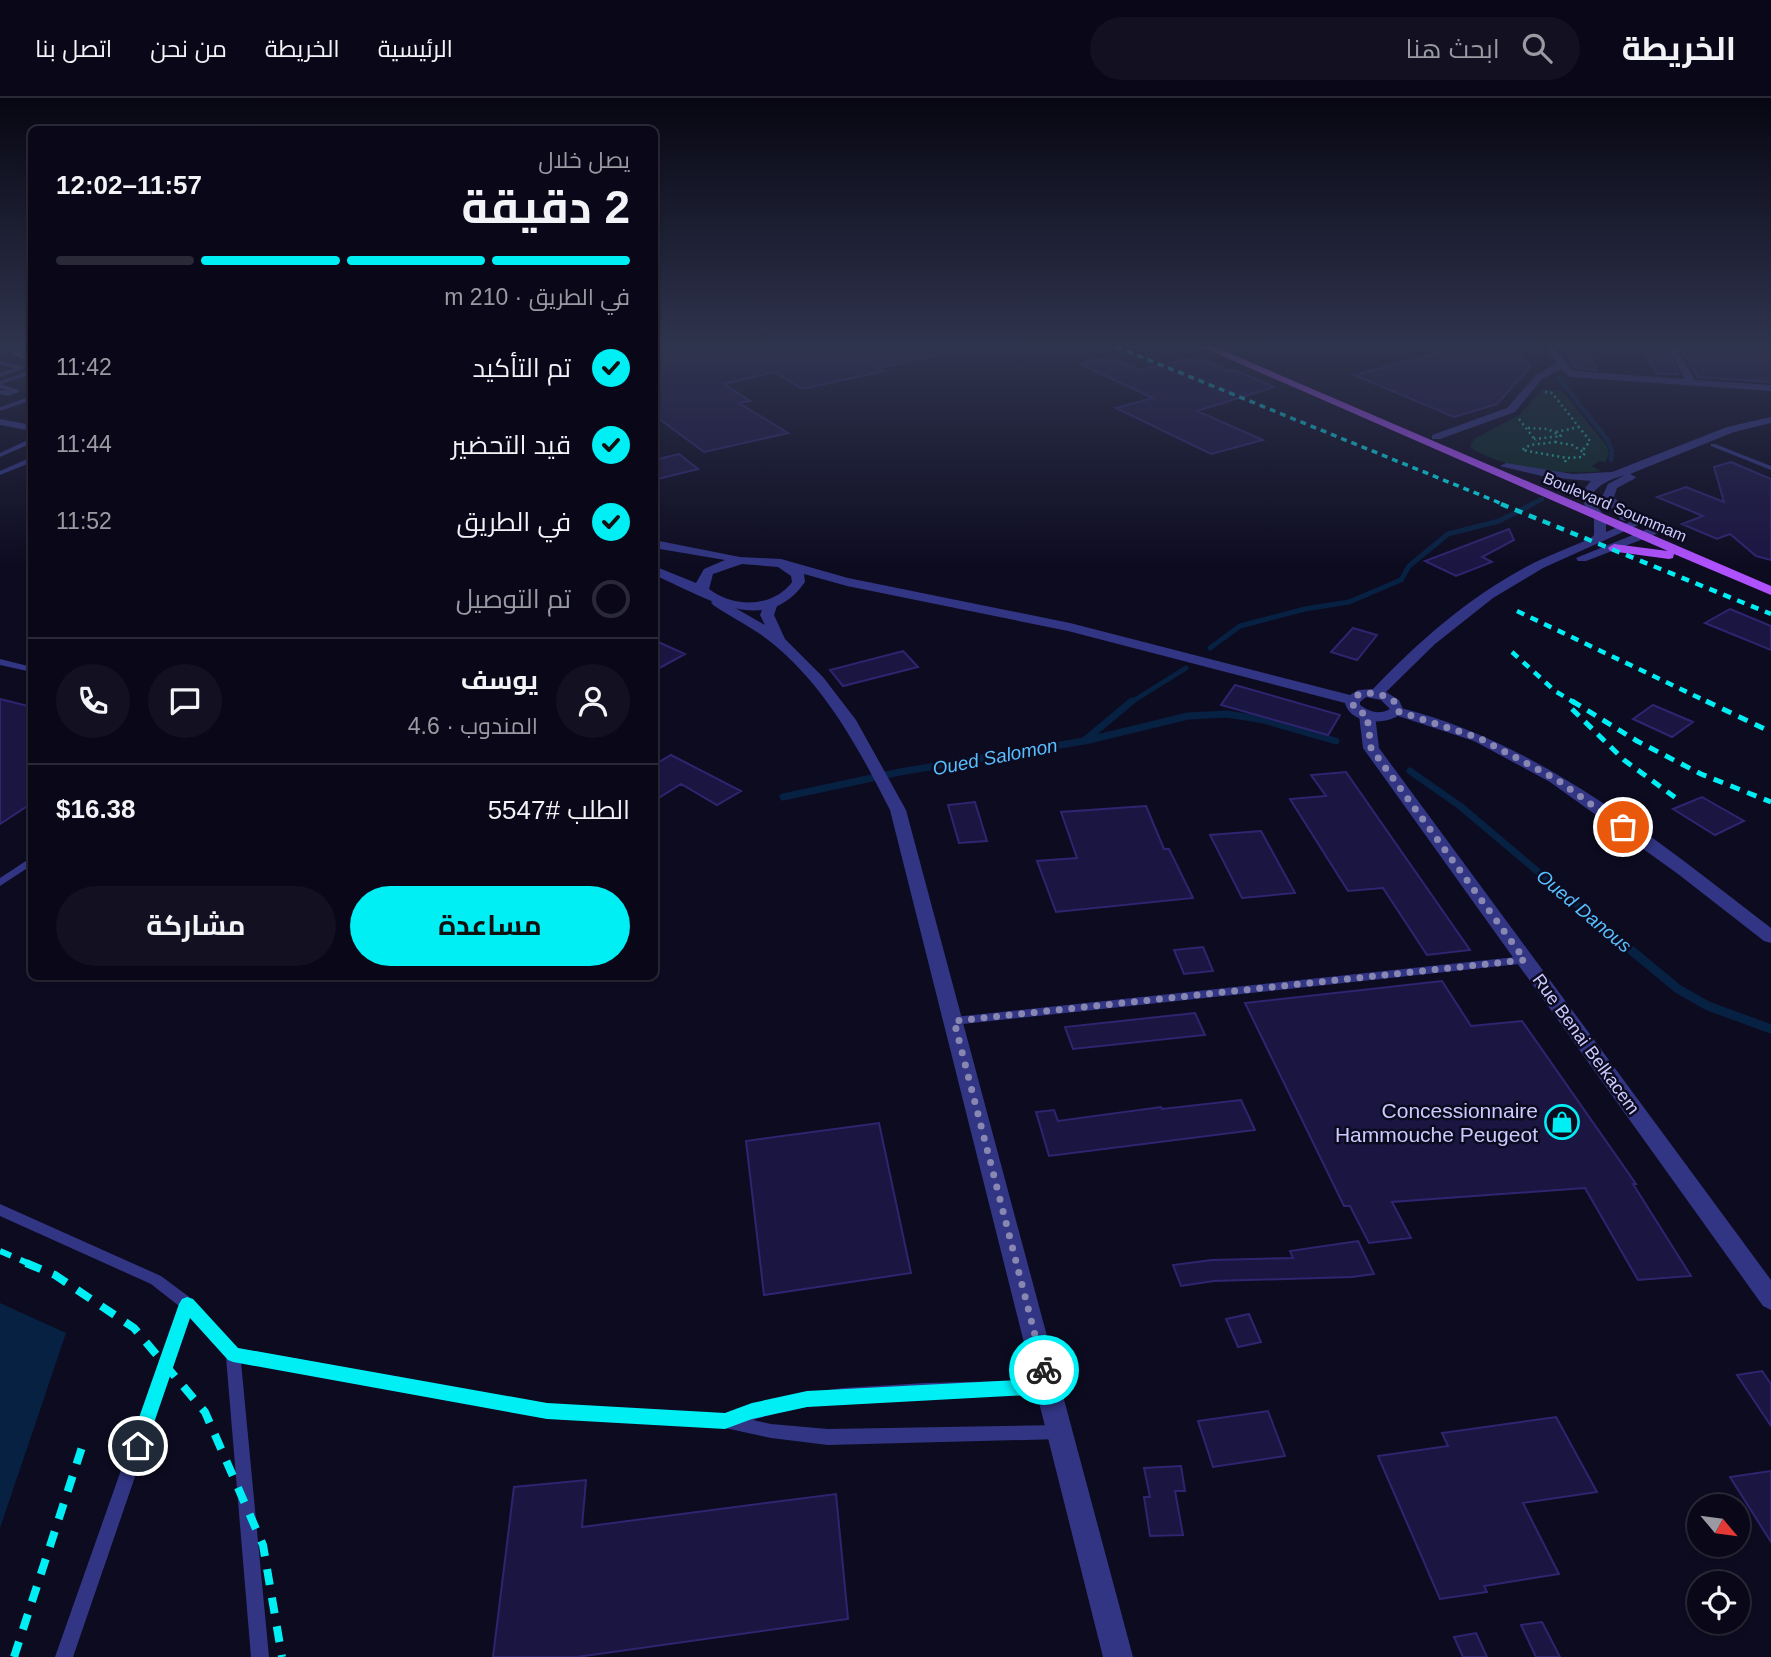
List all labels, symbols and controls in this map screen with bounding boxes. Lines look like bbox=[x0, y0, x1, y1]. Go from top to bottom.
search box bbox=[1090, 17, 1580, 80]
icon: search bbox=[1518, 29, 1556, 67]
text: الخريطة bbox=[1622, 30, 1736, 67]
text: ابحث هنا bbox=[1406, 34, 1500, 64]
text: اتصل بنا bbox=[35, 35, 112, 62]
text: من نحن bbox=[150, 35, 227, 62]
text: الخريطة bbox=[265, 35, 340, 62]
text: الرئيسية bbox=[378, 35, 453, 62]
text: يصل خلال bbox=[538, 147, 630, 173]
text: 11:57–12:02 bbox=[56, 170, 202, 200]
text: 2 دقيقة bbox=[462, 181, 630, 233]
text: في الطريق · 210 m bbox=[444, 284, 630, 310]
icon: check bbox=[592, 349, 630, 387]
text: تم التأكيد bbox=[472, 353, 571, 383]
text: 11:42 bbox=[56, 354, 112, 380]
icon: check bbox=[592, 426, 630, 464]
text: قيد التحضير bbox=[451, 430, 571, 460]
text: 11:44 bbox=[56, 431, 112, 457]
street label: Boulevard Soummam bbox=[1541, 469, 1689, 545]
icon: check bbox=[592, 503, 630, 541]
text: في الطريق bbox=[456, 507, 571, 537]
text: 11:52 bbox=[56, 508, 112, 534]
text: تم التوصيل bbox=[456, 584, 571, 614]
button: phone bbox=[56, 664, 130, 738]
button: chat bbox=[148, 664, 222, 738]
button: person bbox=[556, 664, 630, 738]
text: يوسف bbox=[461, 665, 538, 695]
text: المندوب · 4.6 bbox=[408, 713, 538, 739]
water label: Oued Salomon bbox=[931, 735, 1059, 779]
text: $16.38 bbox=[56, 794, 136, 824]
text: الطلب #5547 bbox=[488, 795, 630, 825]
pin bbox=[1593, 797, 1653, 857]
icon: bag bbox=[1604, 808, 1642, 846]
water label: Oued Danous bbox=[1532, 865, 1636, 957]
button: مشاركة bbox=[56, 886, 336, 966]
button: مساعدة bbox=[350, 886, 630, 966]
street label: Rue Benai Belkacem bbox=[1529, 970, 1643, 1118]
place label: Concessionnaire Hammouche Peugeot bbox=[1335, 1099, 1538, 1146]
shop icon: Concessionnaire Hammouche Peugeot bbox=[1543, 1103, 1581, 1141]
courier bbox=[1009, 1335, 1079, 1405]
icon: bike bbox=[1025, 1351, 1063, 1389]
pin bbox=[108, 1416, 168, 1476]
icon: home bbox=[119, 1427, 157, 1465]
north arrow bbox=[1687, 1494, 1750, 1558]
map controls bbox=[1687, 1494, 1750, 1634]
button: locate bbox=[1687, 1571, 1750, 1634]

